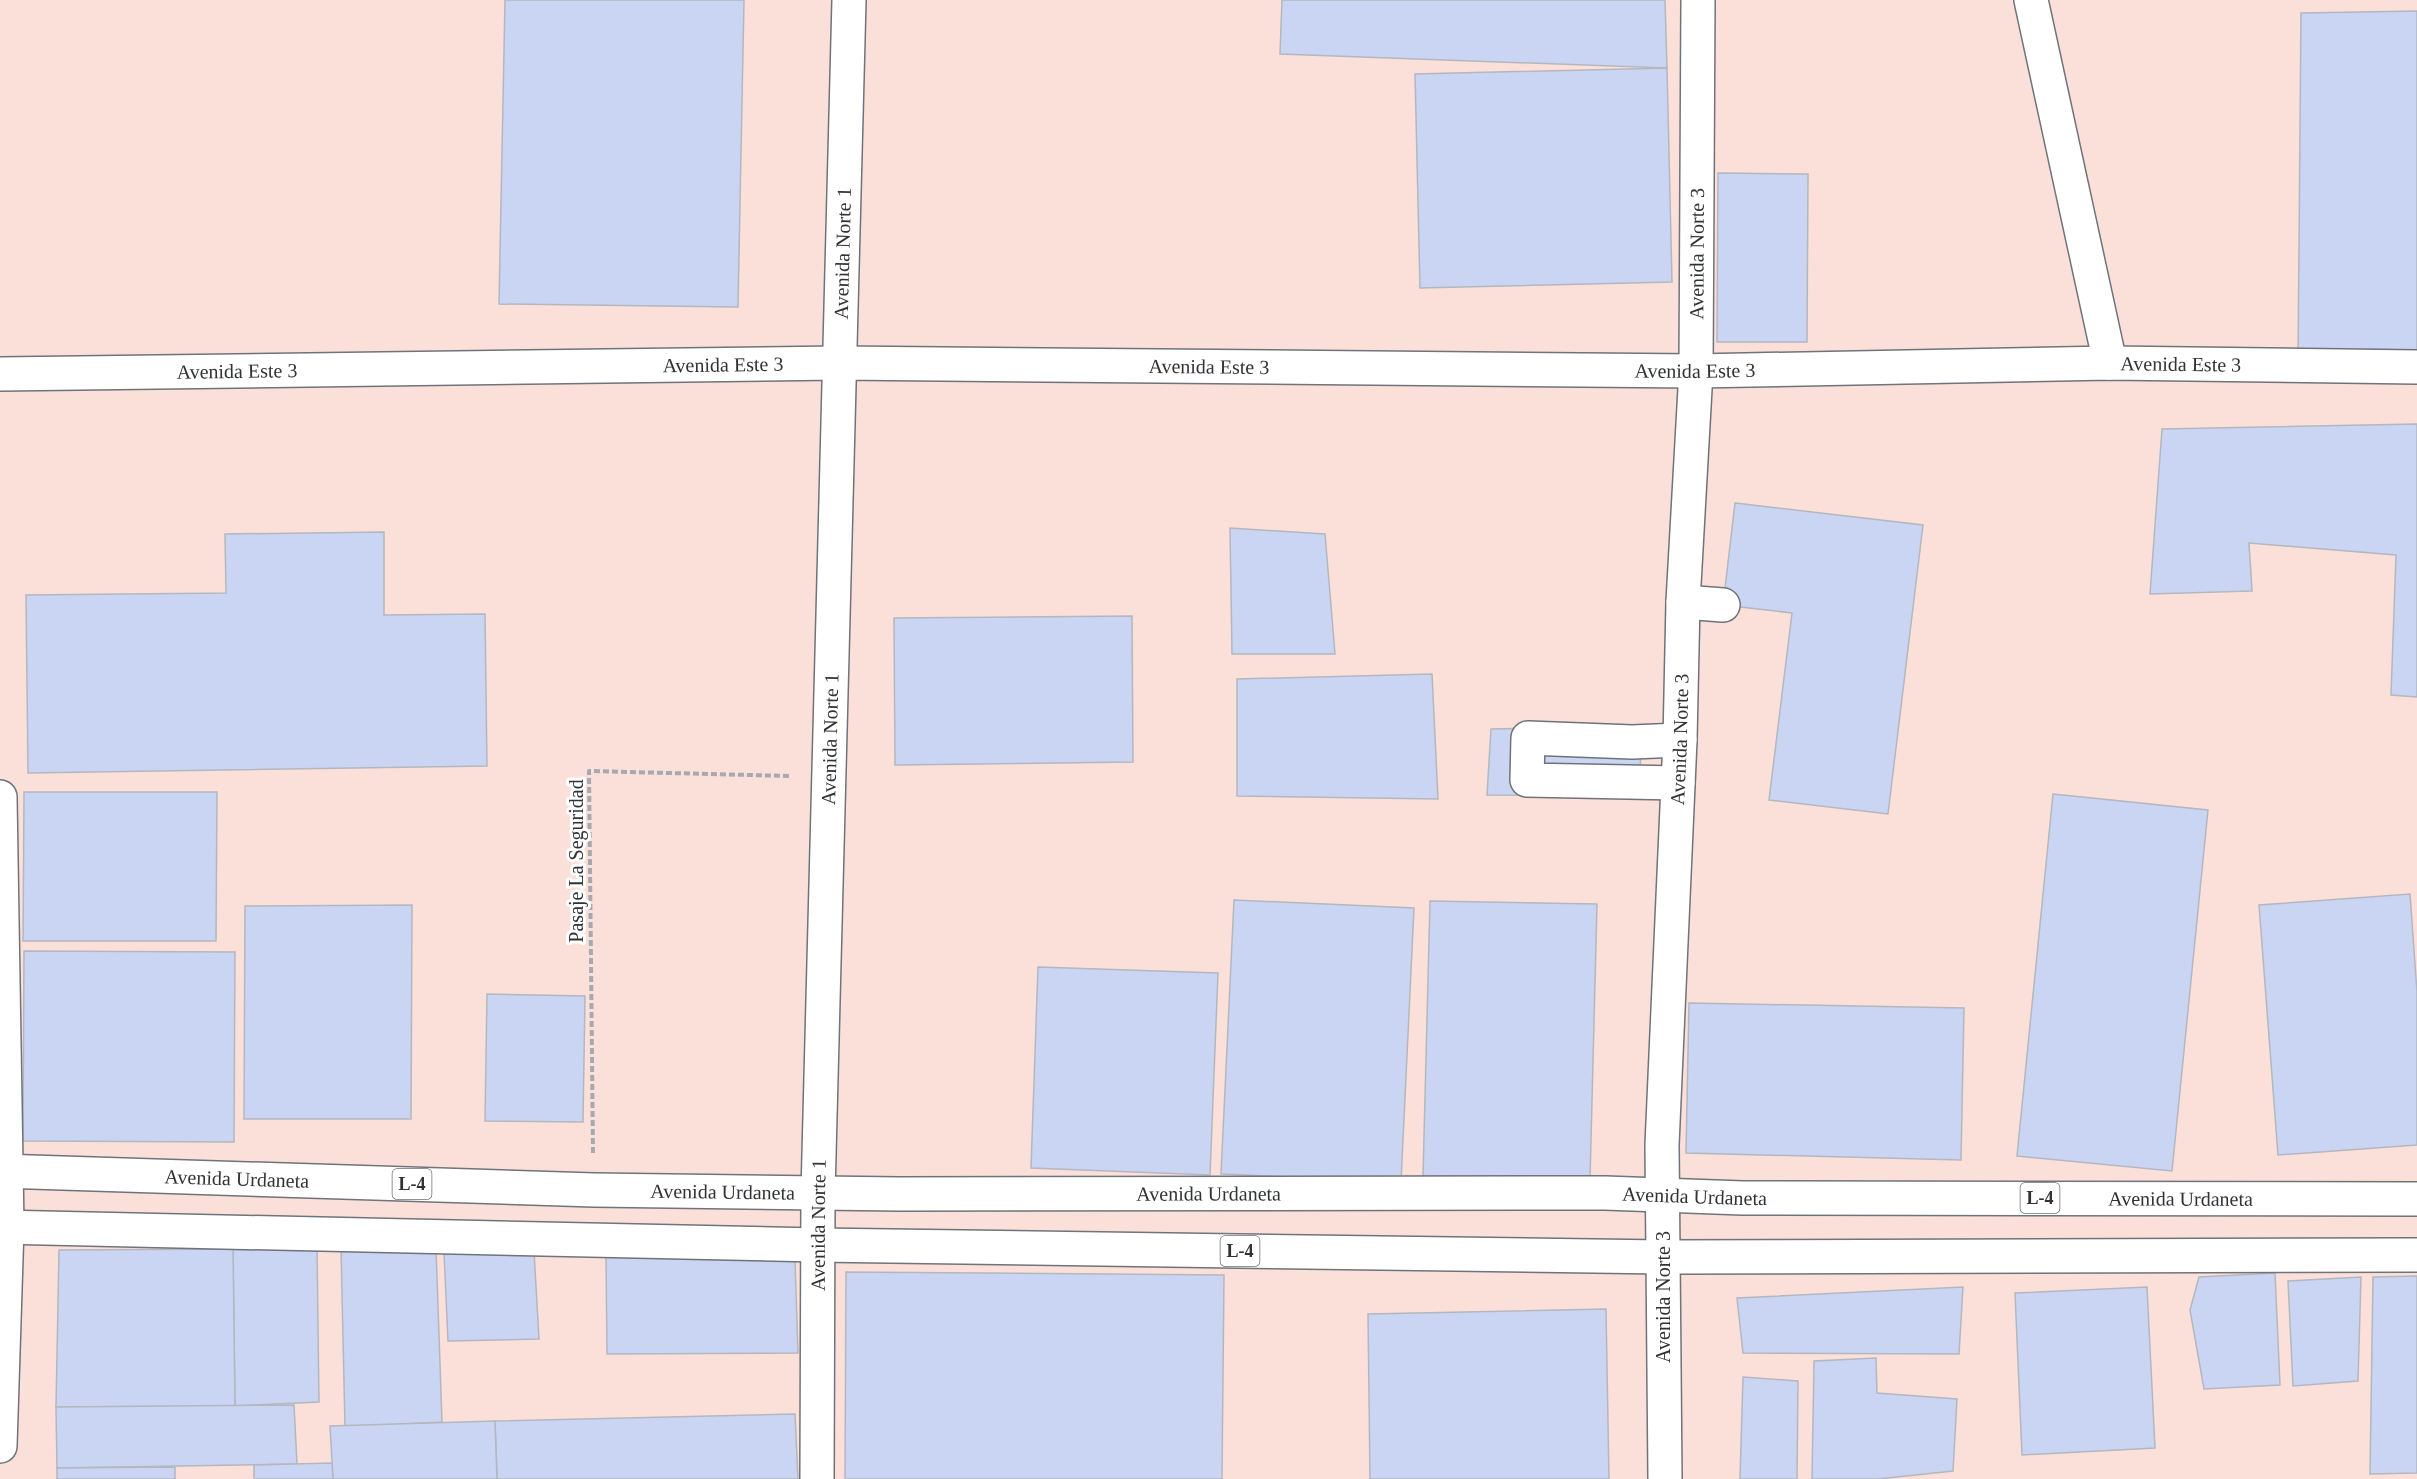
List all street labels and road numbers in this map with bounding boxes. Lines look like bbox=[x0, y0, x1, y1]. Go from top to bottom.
street label: Avenida Norte 1 bbox=[830, 187, 855, 320]
street label: Avenida Norte 3 bbox=[1685, 188, 1708, 320]
street label: Avenida Este 3 bbox=[2120, 352, 2241, 376]
street label: Avenida Este 3 bbox=[662, 353, 783, 376]
street label: Avenida Este 3 bbox=[1148, 355, 1269, 378]
street label: Avenida Este 3 bbox=[176, 359, 298, 383]
street label: Avenida Este 3 bbox=[1634, 359, 1755, 382]
street label: Avenida Norte 1 bbox=[817, 673, 843, 805]
street label: Avenida Norte 3 bbox=[1666, 673, 1692, 806]
street label: Pasaje La Seguridad bbox=[565, 779, 588, 943]
street label: Avenida Norte 1 bbox=[807, 1159, 830, 1291]
street label: Avenida Urdaneta bbox=[164, 1165, 310, 1192]
road number: L-4 bbox=[392, 1169, 432, 1199]
street label: Avenida Urdaneta bbox=[650, 1180, 795, 1204]
street label: Avenida Urdaneta bbox=[1136, 1182, 1281, 1205]
street label: Avenida Urdaneta bbox=[1622, 1183, 1767, 1209]
road number: L-4 bbox=[2020, 1183, 2060, 1213]
street label: Avenida Urdaneta bbox=[2108, 1188, 2253, 1210]
street label: Avenida Norte 3 bbox=[1652, 1231, 1674, 1363]
road number: L-4 bbox=[1220, 1236, 1260, 1266]

